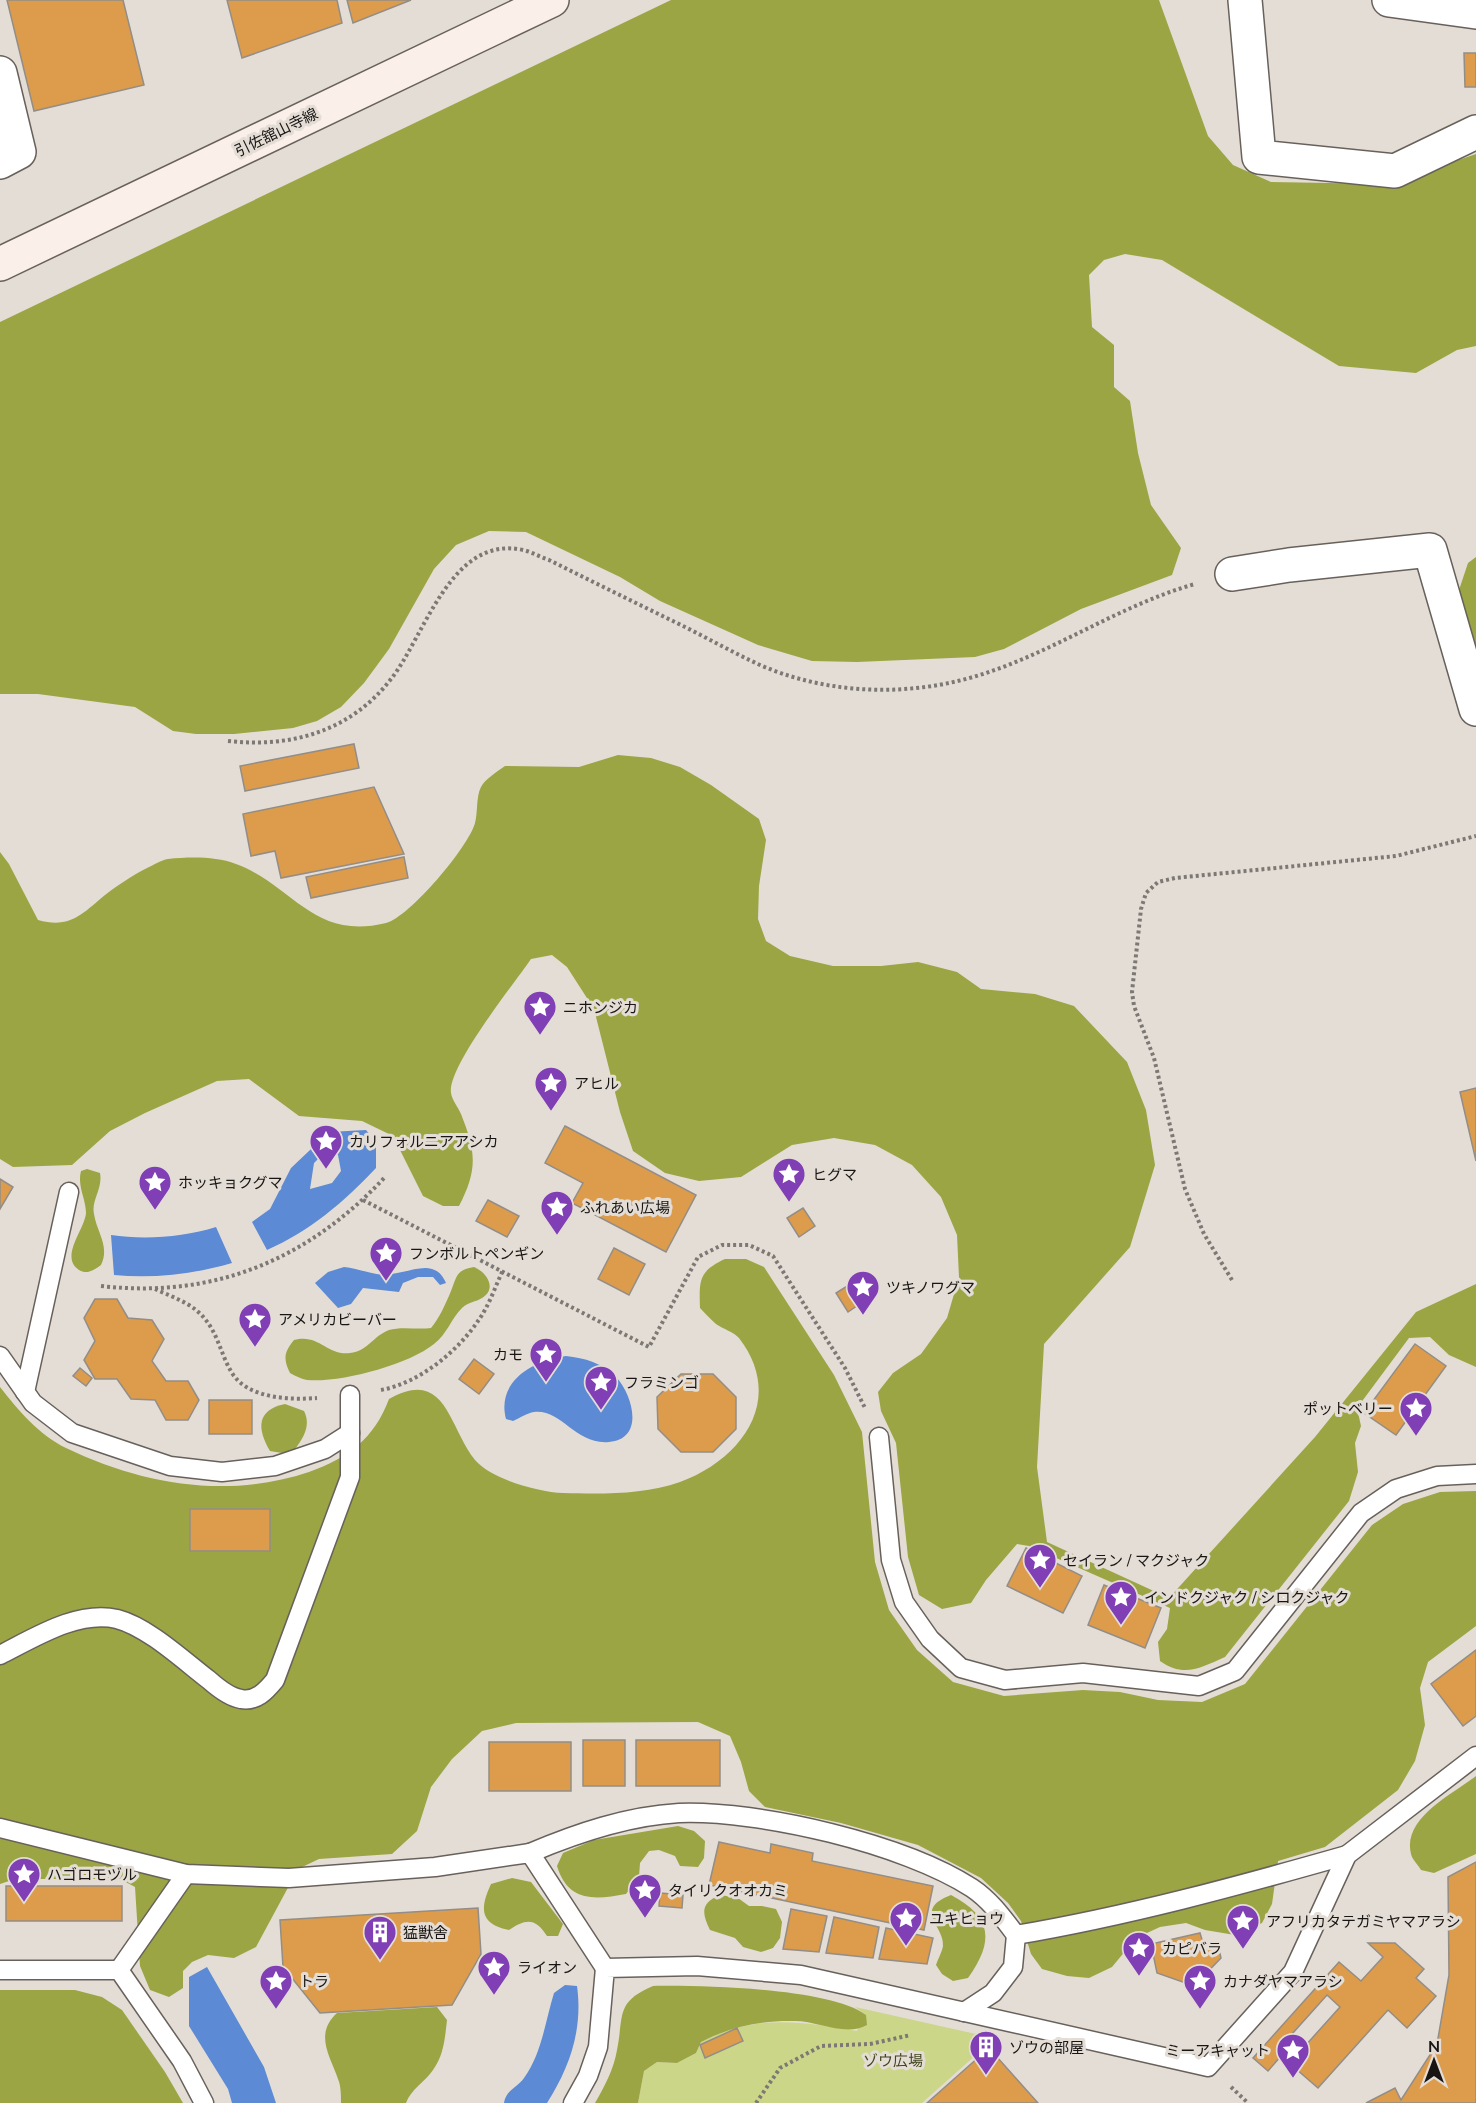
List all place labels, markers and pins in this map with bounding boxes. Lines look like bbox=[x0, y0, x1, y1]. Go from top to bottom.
place icon: ニホンジカ bbox=[522, 989, 558, 1036]
place label: ニホンジカ bbox=[563, 998, 638, 1017]
place icon: アヒル bbox=[533, 1065, 569, 1112]
place label: アヒル bbox=[574, 1074, 619, 1093]
place icon: カリフォルニアアシカ bbox=[308, 1123, 344, 1170]
place label: カリフォルニアアシカ bbox=[349, 1132, 498, 1151]
place icon: ヒグマ bbox=[771, 1156, 807, 1203]
place icon: ホッキョクグマ bbox=[137, 1164, 173, 1211]
place label: ヒグマ bbox=[812, 1165, 857, 1184]
place label: ホッキョクグマ bbox=[178, 1173, 282, 1192]
place icon: ふれあい広場 bbox=[539, 1189, 575, 1236]
place label: ふれあい広場 bbox=[580, 1198, 670, 1217]
place icon: フンボルトペンギン bbox=[368, 1235, 404, 1282]
place label: フンボルトペンギン bbox=[409, 1244, 544, 1263]
place icon: ツキノワグマ bbox=[845, 1269, 881, 1316]
place label: ツキノワグマ bbox=[886, 1278, 975, 1297]
place icon: アメリカビーバー bbox=[237, 1301, 273, 1348]
place label: アメリカビーバー bbox=[278, 1310, 397, 1329]
place icon: カモ bbox=[528, 1336, 564, 1383]
place label: カモ bbox=[493, 1345, 523, 1364]
place icon: フラミンゴ bbox=[583, 1364, 619, 1411]
place label: フラミンゴ bbox=[624, 1373, 699, 1392]
place icon: ポットベリー bbox=[1398, 1390, 1434, 1437]
place label: ポットベリー bbox=[1303, 1399, 1393, 1418]
place icon: セイラン / マクジャク bbox=[1022, 1542, 1058, 1589]
place label: セイラン / マクジャク bbox=[1063, 1551, 1209, 1570]
place icon: インドクジャク / シロクジャク bbox=[1103, 1579, 1139, 1626]
place label: インドクジャク / シロクジャク bbox=[1144, 1588, 1350, 1607]
place icon: ハゴロモヅル bbox=[6, 1856, 42, 1903]
place label: ハゴロモヅル bbox=[47, 1865, 137, 1884]
place icon: タイリクオオカミ bbox=[627, 1872, 663, 1919]
place label: タイリクオオカミ bbox=[668, 1881, 788, 1900]
place icon: ユキヒョウ bbox=[888, 1900, 924, 1947]
place icon: アフリカタテガミヤマアラシ bbox=[1225, 1903, 1261, 1950]
place label: ユキヒョウ bbox=[929, 1909, 1004, 1928]
place label: アフリカタテガミヤマアラシ bbox=[1266, 1912, 1461, 1931]
building icon: 猛獣舎 bbox=[362, 1914, 398, 1961]
place label: 猛獣舎 bbox=[403, 1923, 448, 1942]
place icon: カピバラ bbox=[1121, 1930, 1157, 1977]
place label: カピバラ bbox=[1162, 1939, 1222, 1958]
place icon: ライオン bbox=[476, 1949, 512, 1996]
place label: ライオン bbox=[517, 1958, 577, 1977]
place icon: トラ bbox=[258, 1963, 294, 2010]
place icon: カナダヤマアラシ bbox=[1182, 1963, 1218, 2010]
place label: トラ bbox=[299, 1972, 329, 1991]
place label: カナダヤマアラシ bbox=[1223, 1972, 1343, 1991]
building icon: ゾウの部屋 bbox=[968, 2029, 1004, 2076]
place icon: ミーアキャット bbox=[1275, 2032, 1311, 2079]
place label: ゾウの部屋 bbox=[1009, 2038, 1084, 2057]
place label: ミーアキャット bbox=[1166, 2041, 1270, 2060]

